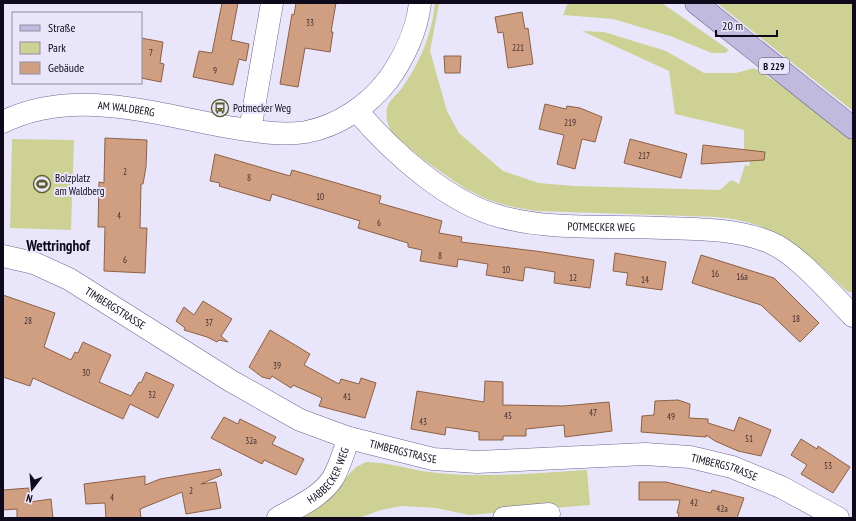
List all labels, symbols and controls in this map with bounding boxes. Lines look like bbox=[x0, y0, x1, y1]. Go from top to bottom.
legend bbox=[12, 12, 142, 84]
scale bar bbox=[716, 12, 777, 38]
house number: 33 bbox=[306, 17, 314, 28]
text: 20 m bbox=[722, 18, 743, 33]
text: Straße bbox=[48, 20, 75, 35]
text: Park bbox=[48, 40, 66, 55]
house number: 221 bbox=[512, 42, 524, 53]
house number: 7 bbox=[149, 47, 153, 58]
road number: B 229 bbox=[759, 58, 789, 74]
text: Gebäude bbox=[48, 60, 84, 75]
house number: 9 bbox=[213, 65, 217, 76]
street label: AM WALDBERG bbox=[97, 98, 156, 119]
bus stop icon: Potmecker Weg bbox=[210, 98, 230, 118]
place label: Potmecker Weg bbox=[233, 101, 291, 115]
house number: 219 bbox=[564, 117, 576, 128]
house number: 217 bbox=[638, 150, 650, 161]
house number: 2 bbox=[123, 166, 127, 177]
place label: Bolzplatz am Waldberg bbox=[55, 171, 105, 198]
house number: 8 bbox=[247, 172, 251, 183]
sports icon: Bolzplatz am Waldberg bbox=[32, 174, 52, 194]
house number: 10 bbox=[316, 191, 324, 202]
house number: 4 bbox=[117, 210, 121, 221]
house number: 6 bbox=[377, 217, 381, 228]
street label: POTMECKER WEG bbox=[567, 219, 635, 234]
district label: Wettringhof bbox=[25, 236, 91, 255]
house number: 8 bbox=[438, 250, 442, 261]
house number: 6 bbox=[123, 254, 127, 265]
house number: 10 bbox=[502, 264, 510, 275]
house number: 16 bbox=[711, 268, 719, 279]
house number: 16a bbox=[736, 271, 748, 282]
house number: 12 bbox=[569, 272, 577, 283]
house number: 14 bbox=[641, 274, 649, 285]
street label: TIMBERGSTRASSE bbox=[82, 284, 148, 333]
house number: 18 bbox=[792, 313, 800, 324]
house number: 28 bbox=[24, 315, 32, 326]
house number: 37 bbox=[205, 317, 213, 328]
house number: 39 bbox=[273, 360, 281, 371]
house number: 30 bbox=[82, 367, 90, 378]
house number: 32 bbox=[148, 389, 156, 400]
house number: 41 bbox=[343, 391, 351, 402]
house number: 47 bbox=[589, 407, 597, 418]
house number: 45 bbox=[504, 410, 512, 421]
house number: 49 bbox=[667, 411, 675, 422]
house number: 43 bbox=[419, 416, 427, 427]
house number: 51 bbox=[745, 433, 753, 444]
house number: 32a bbox=[245, 435, 257, 446]
street label: TIMBERGSTRASSE bbox=[368, 436, 437, 466]
street label: HABBECKER WEG bbox=[304, 446, 352, 507]
street label: TIMBERGSTRASSE bbox=[690, 451, 760, 484]
house number: 53 bbox=[824, 460, 832, 471]
north arrow bbox=[12, 469, 52, 509]
house number: 2 bbox=[189, 485, 193, 496]
text: N bbox=[24, 491, 34, 506]
house number: 4 bbox=[110, 492, 114, 503]
house number: 42 bbox=[690, 497, 698, 508]
house number: 42a bbox=[716, 503, 728, 514]

